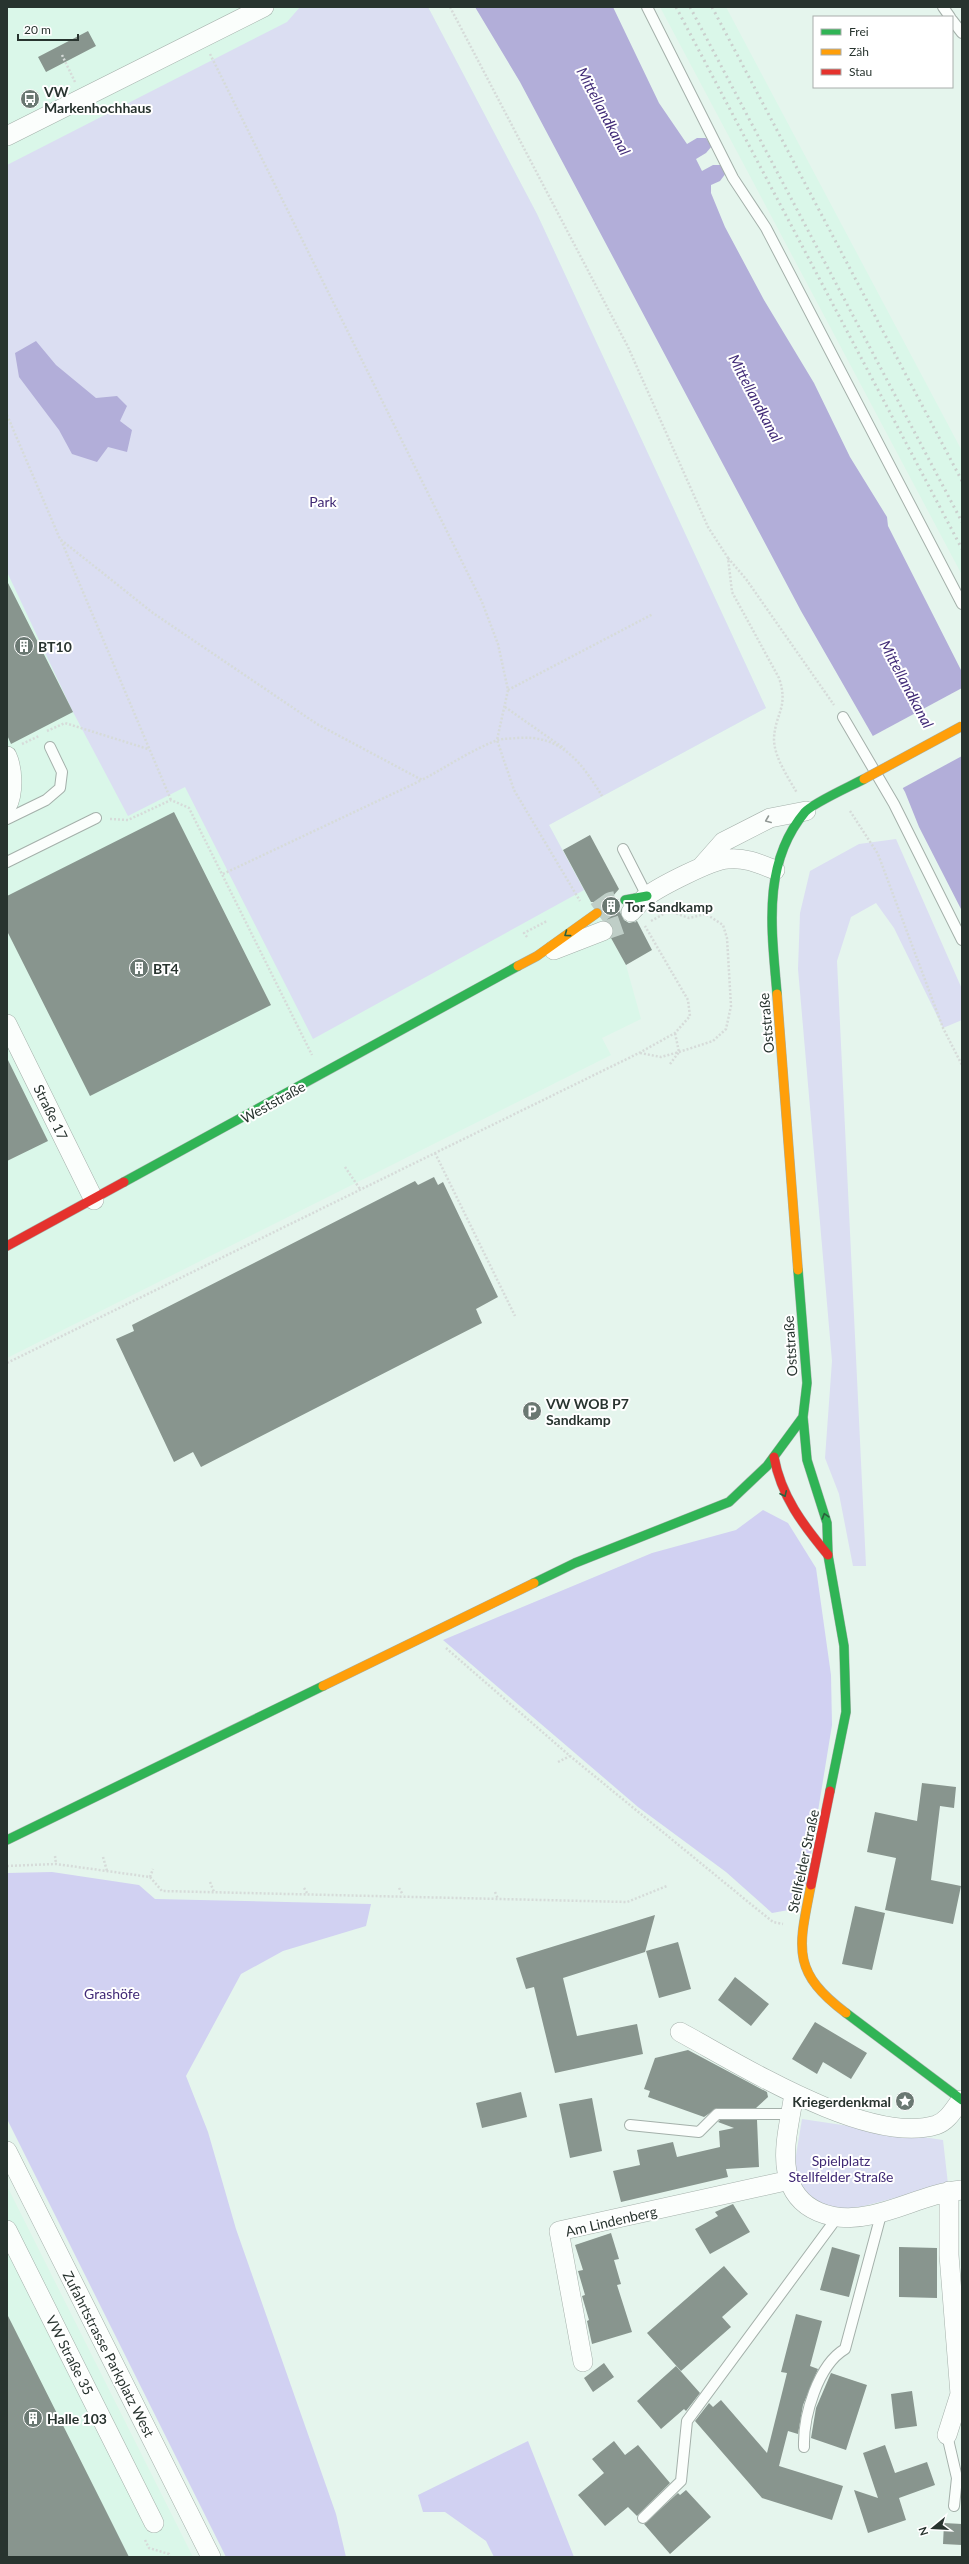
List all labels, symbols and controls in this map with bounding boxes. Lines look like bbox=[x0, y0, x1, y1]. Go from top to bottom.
scale bar bbox=[18, 16, 78, 42]
legend bbox=[813, 16, 953, 88]
text: 20 m bbox=[24, 22, 51, 37]
text: Frei bbox=[849, 24, 869, 39]
text: Zäh bbox=[849, 44, 869, 59]
water label: Mittellandkanal bbox=[573, 64, 635, 159]
text: Stau bbox=[849, 64, 872, 79]
place label: VW Markenhochhaus bbox=[43, 83, 152, 116]
bus stop icon: VW Markenhochhaus bbox=[19, 88, 41, 110]
water label: Mittellandkanal bbox=[725, 351, 787, 446]
park label: Park bbox=[309, 493, 338, 510]
building icon: BT10 bbox=[13, 635, 35, 657]
water label: Mittellandkanal bbox=[876, 637, 938, 732]
place label: BT10 bbox=[38, 638, 72, 655]
one-way arrow bbox=[765, 815, 772, 823]
building icon: Tor Sandkamp bbox=[600, 895, 622, 917]
place label: Tor Sandkamp bbox=[625, 898, 713, 915]
one-way arrow bbox=[565, 929, 572, 936]
building icon: BT4 bbox=[128, 957, 150, 979]
place label: BT4 bbox=[153, 960, 179, 977]
street label: Oststraße bbox=[755, 992, 777, 1054]
street label: Weststraße bbox=[238, 1077, 308, 1127]
street label: Straße 17 bbox=[30, 1081, 72, 1143]
street label: Oststraße bbox=[779, 1315, 801, 1377]
place label: VW WOB P7 Sandkamp bbox=[545, 1395, 629, 1428]
parking icon: VW WOB P7 Sandkamp bbox=[521, 1400, 543, 1422]
one-way arrow bbox=[780, 1490, 788, 1497]
one-way arrow bbox=[821, 1513, 830, 1520]
street label: Stellfelder Straße bbox=[784, 1808, 822, 1914]
park label: Grashöfe bbox=[84, 1985, 140, 2002]
place icon: Kriegerdenkmal bbox=[894, 2090, 916, 2112]
place label: Kriegerdenkmal bbox=[792, 2093, 891, 2110]
park label: Spielplatz Stellfelder Straße bbox=[788, 2152, 894, 2185]
street label: Am Lindenberg bbox=[564, 2202, 658, 2240]
street label: Zufahrtstrasse Parkplatz West bbox=[60, 2268, 158, 2440]
street label: VW Straße 35 bbox=[43, 2312, 97, 2398]
building icon: Halle 103 bbox=[22, 2407, 44, 2429]
place label: Halle 103 bbox=[47, 2410, 107, 2427]
north arrow bbox=[913, 2508, 953, 2548]
text: N bbox=[916, 2525, 931, 2537]

